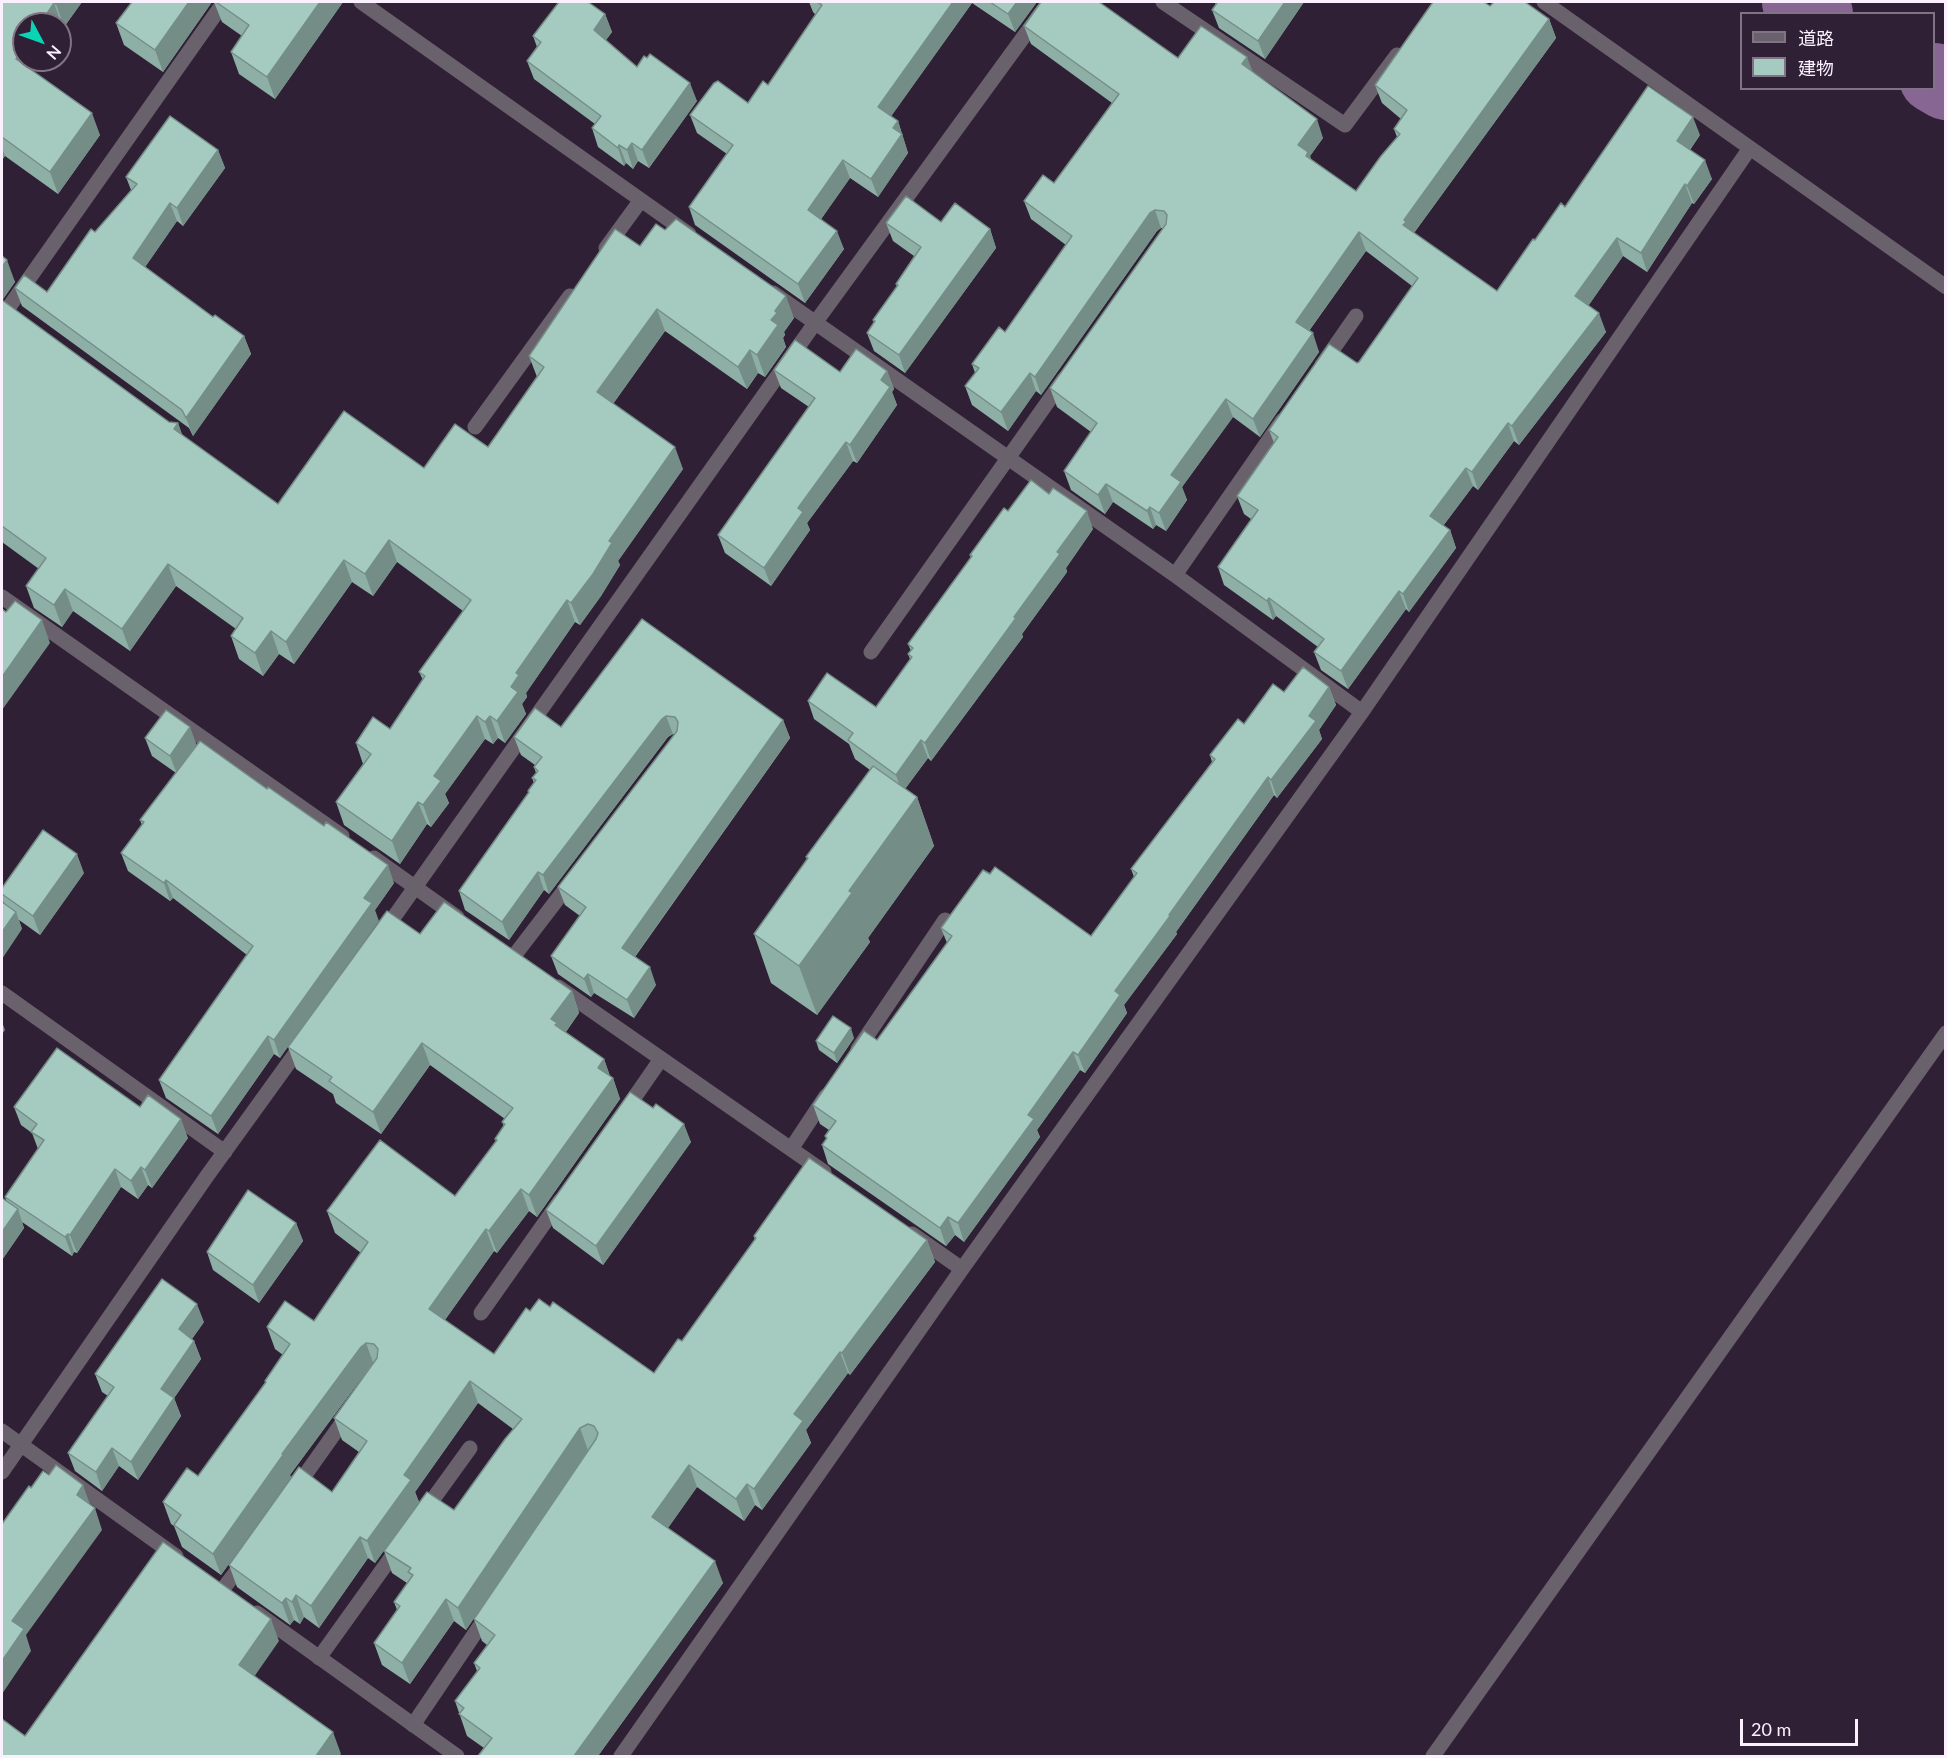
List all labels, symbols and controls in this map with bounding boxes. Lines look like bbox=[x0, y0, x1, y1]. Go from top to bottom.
north arrow bbox=[12, 12, 72, 72]
legend bbox=[1740, 12, 1935, 90]
text: 道路 bbox=[1798, 27, 1834, 49]
text: N bbox=[43, 42, 66, 64]
text: 建物 bbox=[1798, 57, 1834, 79]
scale bar bbox=[1743, 1707, 1862, 1745]
text: 20 m bbox=[1751, 1718, 1791, 1740]

